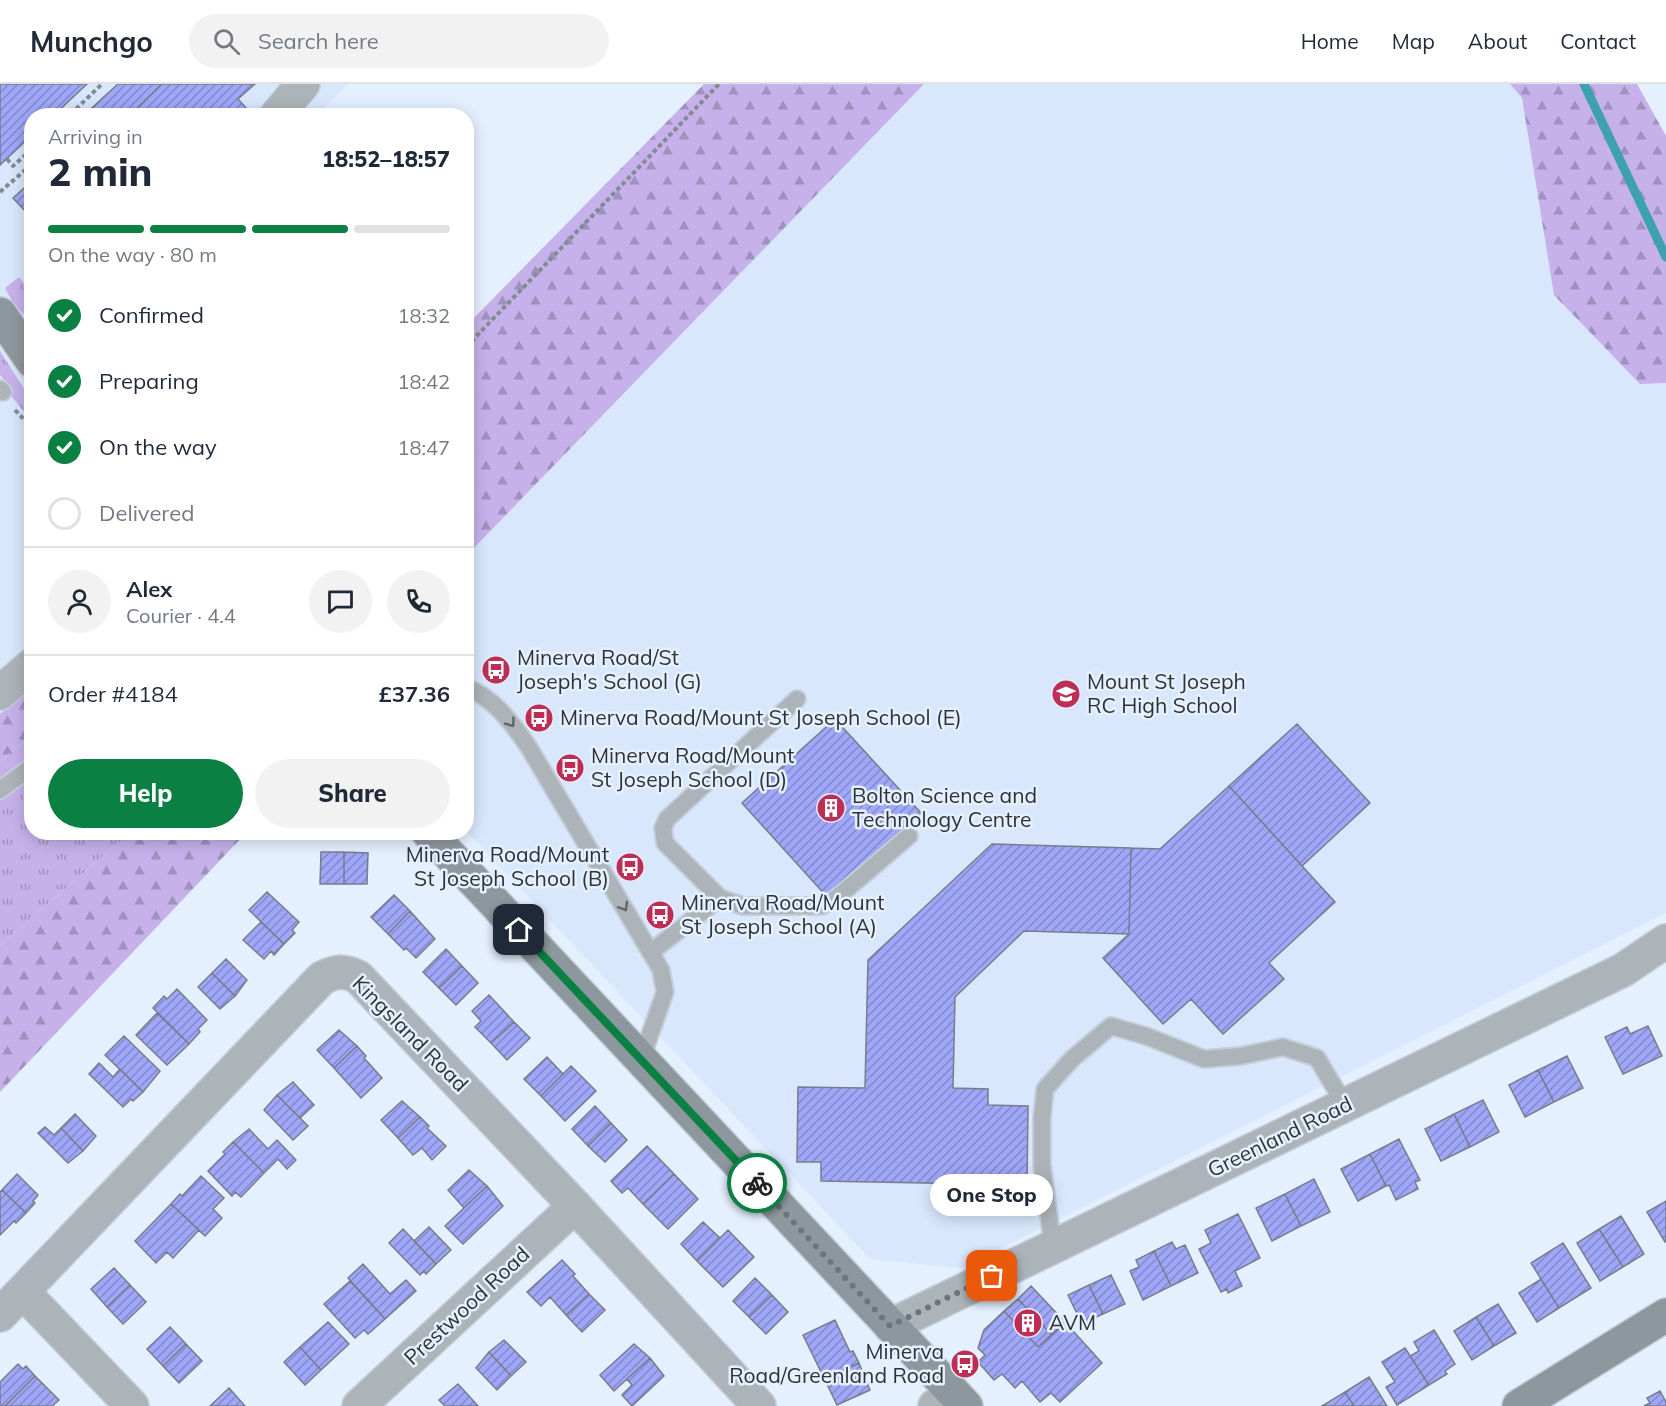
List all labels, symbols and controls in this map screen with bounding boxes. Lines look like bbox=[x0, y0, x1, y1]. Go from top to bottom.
search box bbox=[189, 14, 609, 68]
text: Munchgo bbox=[30, 24, 153, 59]
icon: search bbox=[210, 25, 243, 58]
text: Search here bbox=[258, 27, 379, 55]
text: Home bbox=[1301, 28, 1359, 54]
text: Map bbox=[1392, 28, 1435, 54]
text: About bbox=[1468, 28, 1527, 54]
text: Contact bbox=[1560, 28, 1636, 54]
text: Arriving in bbox=[48, 124, 143, 149]
text: 18:52–18:57 bbox=[322, 145, 450, 173]
text: 2 min bbox=[48, 147, 153, 196]
text: On the way · 80 m bbox=[48, 242, 217, 267]
icon: check bbox=[48, 299, 81, 332]
text: Confirmed bbox=[99, 301, 204, 329]
text: 18:32 bbox=[397, 303, 450, 328]
icon: check bbox=[48, 365, 81, 398]
text: Preparing bbox=[99, 367, 199, 395]
text: 18:42 bbox=[397, 369, 450, 394]
icon: check bbox=[48, 431, 81, 464]
text: On the way bbox=[99, 433, 217, 461]
text: 18:47 bbox=[397, 435, 450, 460]
text: Delivered bbox=[99, 499, 194, 527]
button: person bbox=[48, 570, 111, 633]
button: chat bbox=[309, 570, 372, 633]
button: phone bbox=[387, 570, 450, 633]
text: Alex bbox=[126, 575, 172, 603]
text: Courier · 4.4 bbox=[126, 603, 236, 628]
place label: Minerva Road/St Joseph's School (G) bbox=[517, 644, 702, 694]
bus stop icon: Minerva Road/St Joseph's School (G) bbox=[480, 654, 512, 686]
place label: Mount St Joseph RC High School bbox=[1087, 668, 1246, 718]
school or university icon: Mount St Joseph RC High School bbox=[1050, 678, 1082, 710]
text: Order #4184 bbox=[48, 680, 178, 708]
text: £37.36 bbox=[379, 680, 450, 708]
bus stop icon: Minerva Road/Mount St Joseph School (E) bbox=[523, 702, 555, 734]
place label: Minerva Road/Mount St Joseph School (E) bbox=[560, 704, 962, 730]
one-way arrow bbox=[504, 716, 515, 727]
place label: Minerva Road/Mount St Joseph School (D) bbox=[591, 742, 794, 792]
bus stop icon: Minerva Road/Mount St Joseph School (D) bbox=[554, 752, 586, 784]
button: Help bbox=[48, 759, 243, 828]
button: Share bbox=[255, 759, 450, 828]
place label: Bolton Science and Technology Centre bbox=[852, 782, 1037, 832]
building icon: Bolton Science and Technology Centre bbox=[815, 792, 847, 824]
place label: Minerva Road/Mount St Joseph School (B) bbox=[406, 841, 609, 891]
bus stop icon: Minerva Road/Mount St Joseph School (B) bbox=[614, 851, 646, 883]
place label: Minerva Road/Mount St Joseph School (A) bbox=[681, 889, 884, 939]
bus stop icon: Minerva Road/Mount St Joseph School (A) bbox=[644, 899, 676, 931]
one-way arrow bbox=[617, 901, 629, 911]
pin bbox=[493, 904, 544, 955]
icon: home bbox=[502, 913, 535, 946]
street label: Kingsland Road bbox=[347, 970, 474, 1097]
street label: Greenland Road bbox=[1203, 1090, 1356, 1182]
courier bbox=[727, 1153, 787, 1213]
icon: bike bbox=[741, 1167, 774, 1200]
callout: One Stop bbox=[930, 1174, 1054, 1216]
text: One Stop bbox=[946, 1182, 1037, 1207]
street label: Prestwood Road bbox=[398, 1241, 534, 1370]
pin bbox=[966, 1250, 1017, 1301]
icon: bag bbox=[975, 1259, 1008, 1292]
building icon: AVM bbox=[1012, 1307, 1044, 1339]
place label: AVM bbox=[1049, 1309, 1096, 1335]
place label: Minerva Road/Greenland Road bbox=[729, 1338, 944, 1388]
bus stop icon: Minerva Road/Greenland Road bbox=[949, 1348, 981, 1380]

